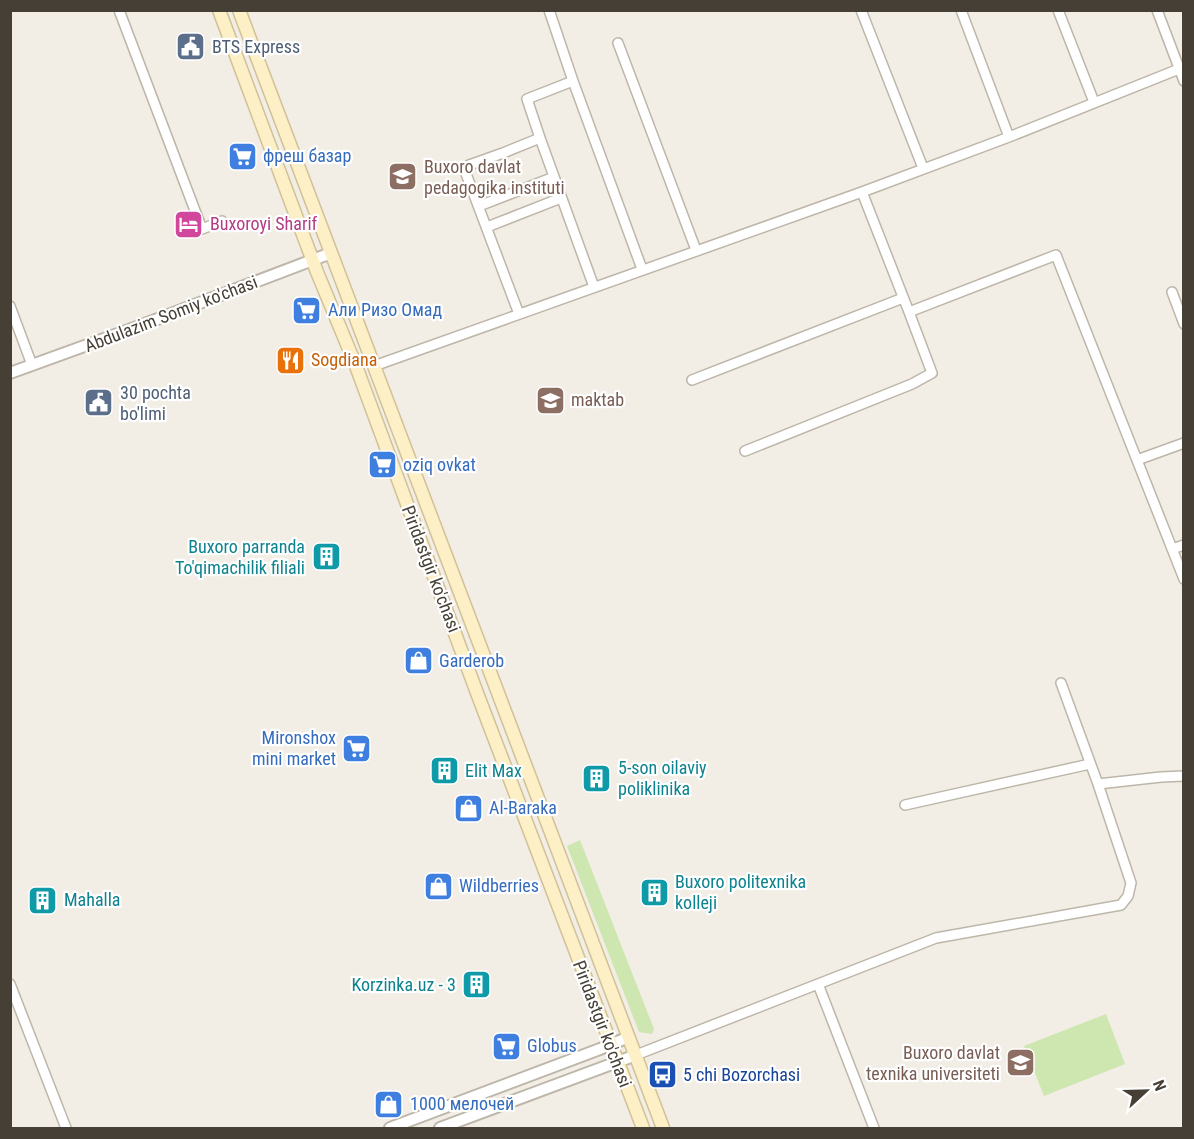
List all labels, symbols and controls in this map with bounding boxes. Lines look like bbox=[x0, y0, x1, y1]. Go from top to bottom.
public building icon: BTS Express bbox=[175, 31, 207, 63]
place label: BTS Express bbox=[212, 36, 300, 57]
supermarket icon: фреш базар bbox=[226, 140, 258, 172]
place label: фреш базар bbox=[263, 145, 351, 166]
place label: Buxoro davlat pedagogika instituti bbox=[424, 156, 565, 198]
school or university icon: Buxoro davlat pedagogika instituti bbox=[387, 161, 419, 193]
hotel icon: Buxoroyi Sharif bbox=[173, 208, 205, 240]
place label: Buxoroyi Sharif bbox=[210, 213, 318, 234]
street label: Abdulazim Somiy ko'chasi bbox=[81, 271, 260, 356]
supermarket icon: Али Ризо Омад bbox=[291, 294, 323, 326]
place label: Али Ризо Омад bbox=[328, 299, 442, 320]
restaurant icon: Sogdiana bbox=[274, 344, 306, 376]
place label: Sogdiana bbox=[311, 349, 377, 370]
place label: 30 pochta bo'limi bbox=[120, 382, 191, 424]
school or university icon: maktab bbox=[534, 384, 566, 416]
public building icon: 30 pochta bo'limi bbox=[83, 387, 115, 419]
place label: maktab bbox=[571, 389, 624, 410]
supermarket icon: oziq ovkat bbox=[366, 449, 398, 481]
place label: oziq ovkat bbox=[403, 454, 476, 475]
street label: Piridastgir ko'chasi bbox=[398, 503, 465, 635]
place label: Buxoro parranda To'qimachilik filiali bbox=[175, 536, 305, 578]
building icon: Buxoro parranda To'qimachilik filiali bbox=[310, 541, 342, 573]
shop icon: Garderob bbox=[402, 645, 434, 677]
place label: Garderob bbox=[439, 650, 504, 671]
place label: Mironshox mini market bbox=[252, 727, 336, 769]
supermarket icon: Mironshox mini market bbox=[341, 732, 373, 764]
building icon: Elit Max bbox=[428, 755, 460, 787]
place label: 5-son oilaviy poliklinika bbox=[618, 757, 707, 799]
place label: Elit Max bbox=[465, 760, 522, 781]
building icon: 5-son oilaviy poliklinika bbox=[581, 762, 613, 794]
shop icon: Al-Baraka bbox=[452, 792, 484, 824]
place label: Al-Baraka bbox=[489, 797, 557, 818]
shop icon: Wildberries bbox=[422, 870, 454, 902]
place label: Buxoro politexnika kolleji bbox=[675, 871, 806, 913]
place label: Wildberries bbox=[459, 875, 539, 896]
building icon: Buxoro politexnika kolleji bbox=[638, 876, 670, 908]
building icon: Mahalla bbox=[27, 884, 59, 916]
place label: Mahalla bbox=[64, 889, 120, 910]
street label: Piridastgir ko'chasi bbox=[569, 958, 636, 1090]
building icon: Korzinka.uz - 3 bbox=[461, 969, 493, 1001]
place label: Korzinka.uz - 3 bbox=[351, 974, 456, 995]
supermarket icon: Globus bbox=[490, 1030, 522, 1062]
place label: Globus bbox=[527, 1035, 577, 1056]
place label: Buxoro davlat texnika universiteti bbox=[866, 1042, 1000, 1084]
school or university icon: Buxoro davlat texnika universiteti bbox=[1005, 1047, 1037, 1079]
bus stop icon: 5 chi Bozorchasi bbox=[646, 1059, 678, 1091]
north arrow bbox=[1116, 1061, 1176, 1121]
place label: 5 chi Bozorchasi bbox=[683, 1064, 800, 1085]
text: N bbox=[1149, 1077, 1170, 1094]
shop icon: 1000 мелочей bbox=[373, 1088, 405, 1120]
place label: 1000 мелочей bbox=[410, 1093, 514, 1114]

